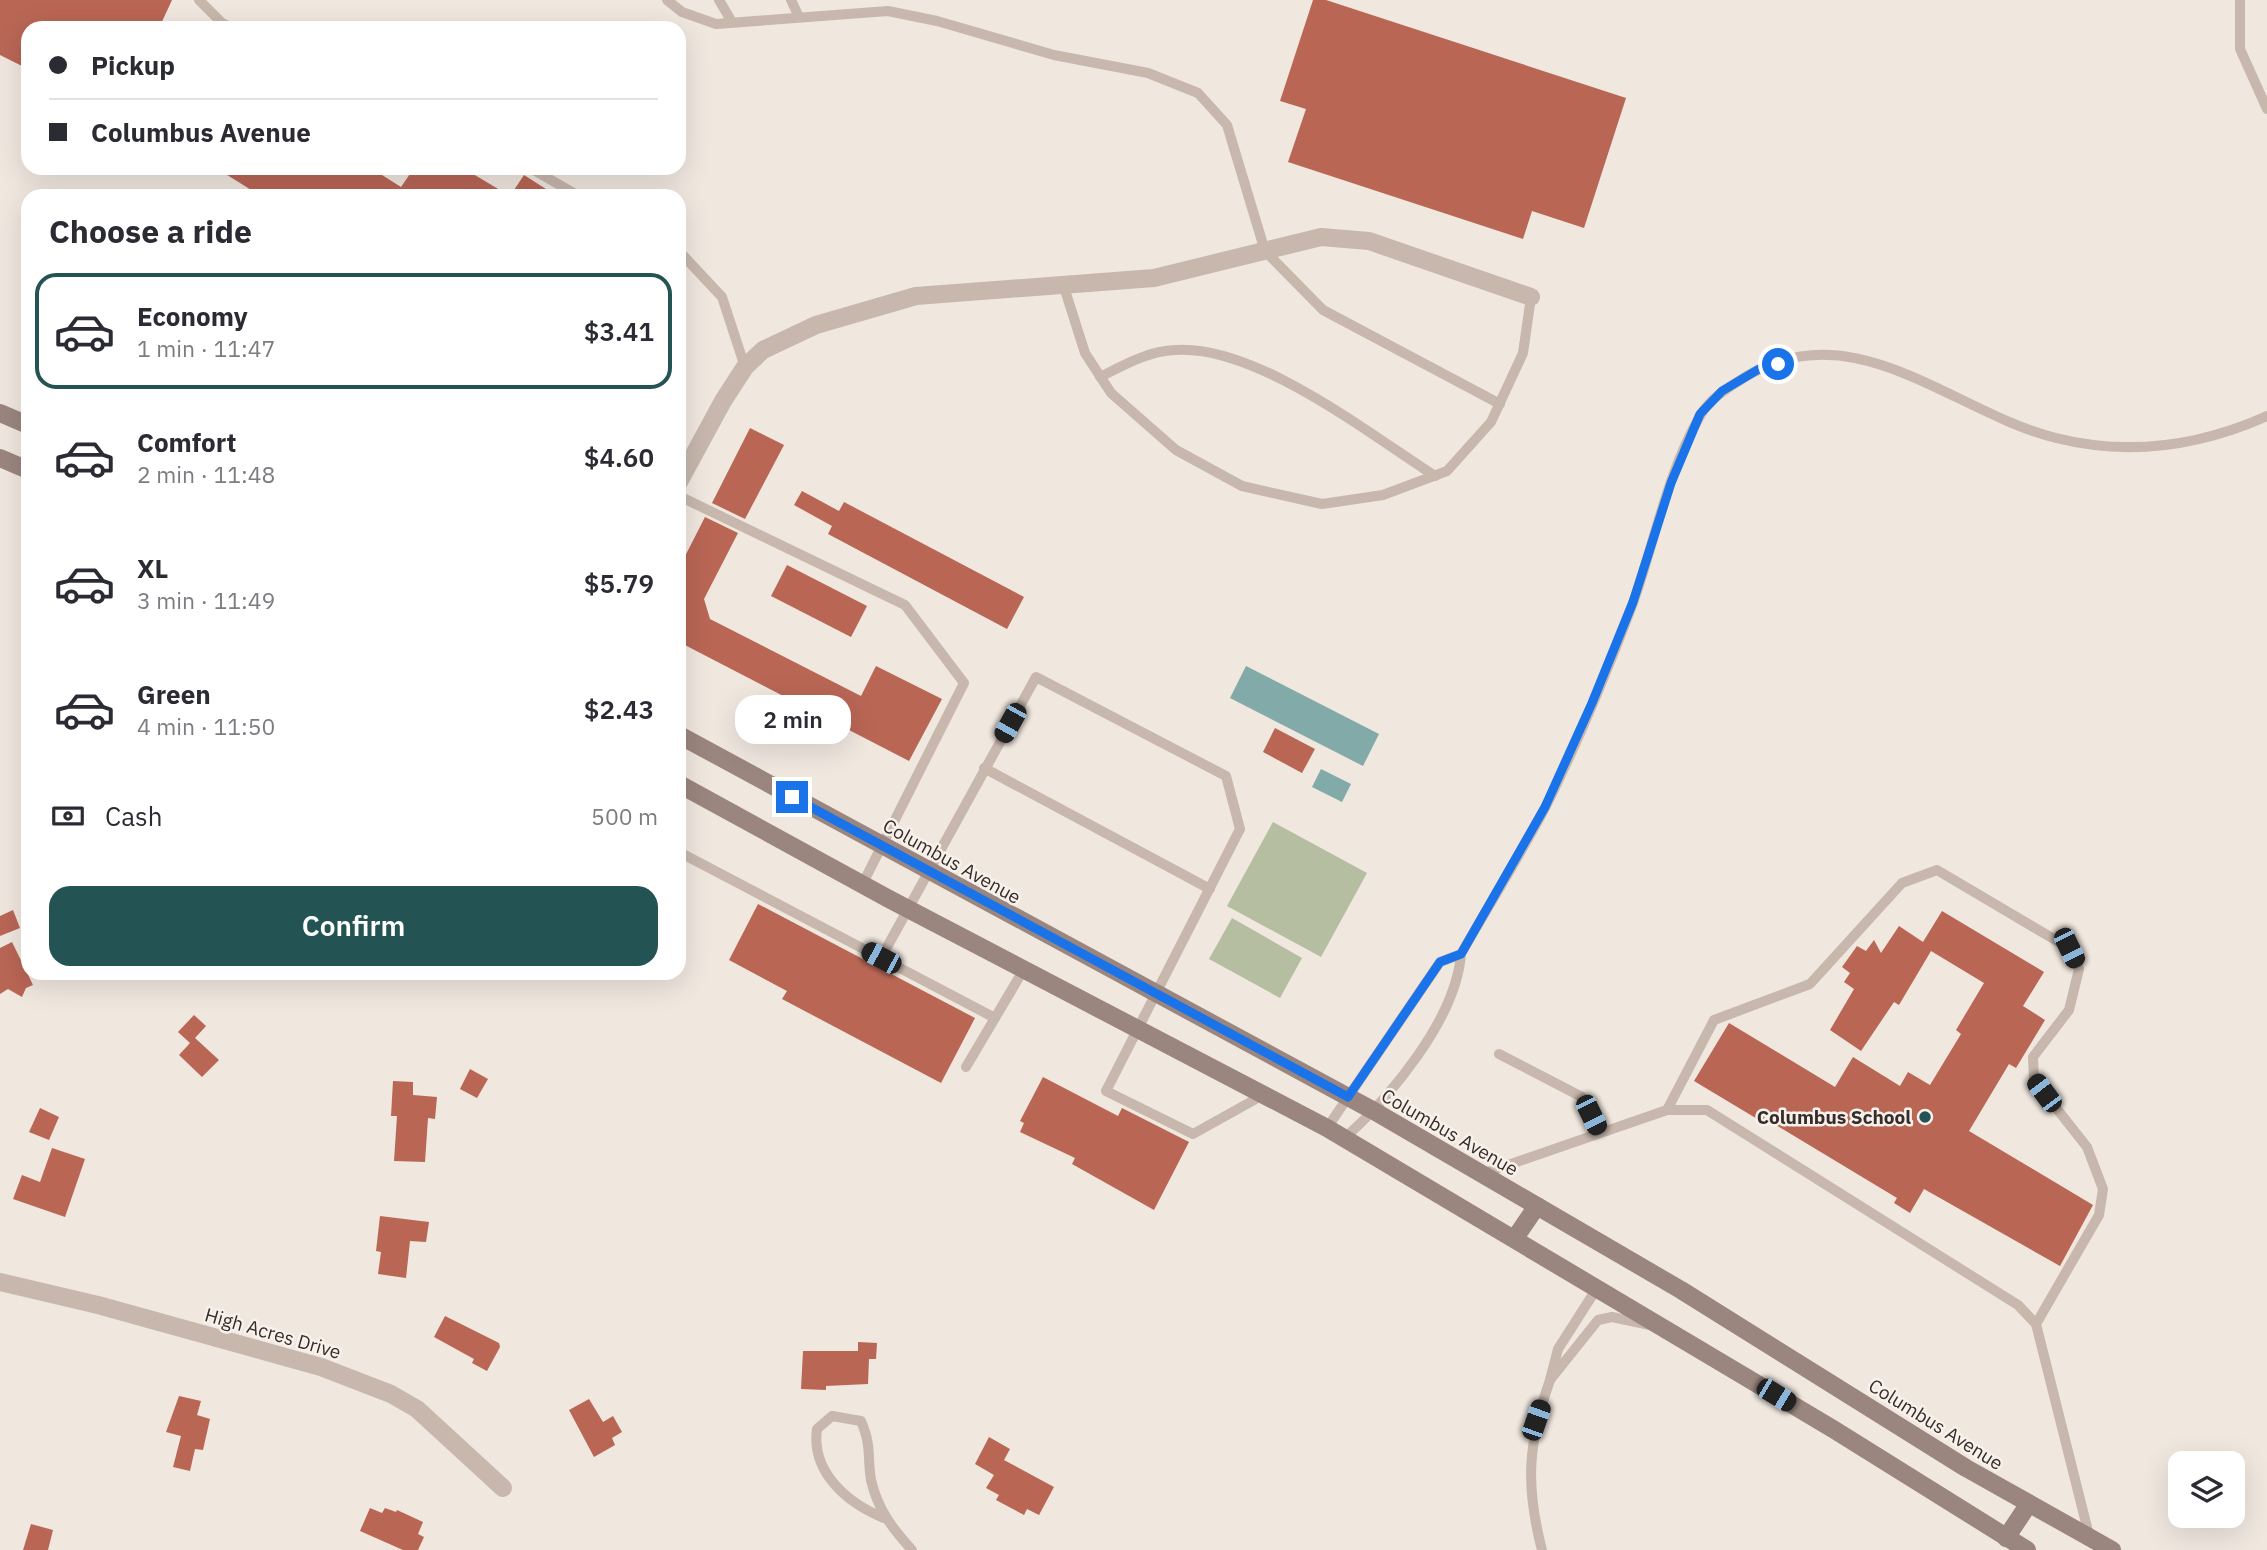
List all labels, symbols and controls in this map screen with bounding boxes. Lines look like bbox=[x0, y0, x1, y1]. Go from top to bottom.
text: Pickup bbox=[91, 48, 175, 82]
text: Columbus Avenue bbox=[91, 115, 311, 149]
text: Choose a ride bbox=[49, 210, 252, 252]
text: Economy bbox=[137, 299, 248, 333]
icon: car bbox=[53, 300, 116, 363]
text: $3.41 bbox=[584, 314, 654, 348]
text: 1 min · 11:47 bbox=[137, 333, 275, 363]
route start bbox=[1762, 348, 1794, 380]
text: Comfort bbox=[137, 425, 236, 459]
icon: car bbox=[53, 426, 116, 489]
text: $4.60 bbox=[584, 440, 654, 474]
text: 2 min · 11:48 bbox=[137, 459, 275, 489]
text: XL bbox=[137, 551, 168, 585]
icon: car bbox=[53, 552, 116, 615]
text: $5.79 bbox=[584, 566, 654, 600]
text: 3 min · 11:49 bbox=[137, 585, 275, 615]
text: Green bbox=[137, 677, 211, 711]
icon: car bbox=[53, 678, 116, 741]
text: $2.43 bbox=[584, 692, 654, 726]
callout: 2 min bbox=[734, 696, 850, 744]
car bbox=[991, 700, 1030, 746]
text: 2 min bbox=[763, 704, 823, 734]
text: 4 min · 11:50 bbox=[137, 711, 275, 741]
route end bbox=[776, 781, 808, 813]
icon: cash bbox=[49, 797, 87, 835]
text: Cash bbox=[105, 799, 162, 833]
text: 500 m bbox=[591, 801, 658, 831]
street label: Columbus Avenue bbox=[879, 813, 1025, 909]
button: Confirm bbox=[49, 886, 658, 966]
car bbox=[2051, 925, 2088, 971]
car bbox=[858, 939, 905, 977]
car bbox=[2023, 1070, 2066, 1116]
street label: Columbus Avenue bbox=[1377, 1083, 1523, 1181]
car bbox=[1573, 1092, 1610, 1138]
place label: Columbus School bbox=[1757, 1105, 1911, 1129]
marker: Columbus School bbox=[1917, 1109, 1933, 1125]
street label: High Acres Drive bbox=[202, 1302, 344, 1364]
street label: Columbus Avenue bbox=[1864, 1373, 2008, 1475]
car bbox=[1753, 1375, 1800, 1415]
car bbox=[1520, 1397, 1553, 1443]
map controls bbox=[2168, 1451, 2245, 1528]
button: layers bbox=[2168, 1451, 2245, 1528]

